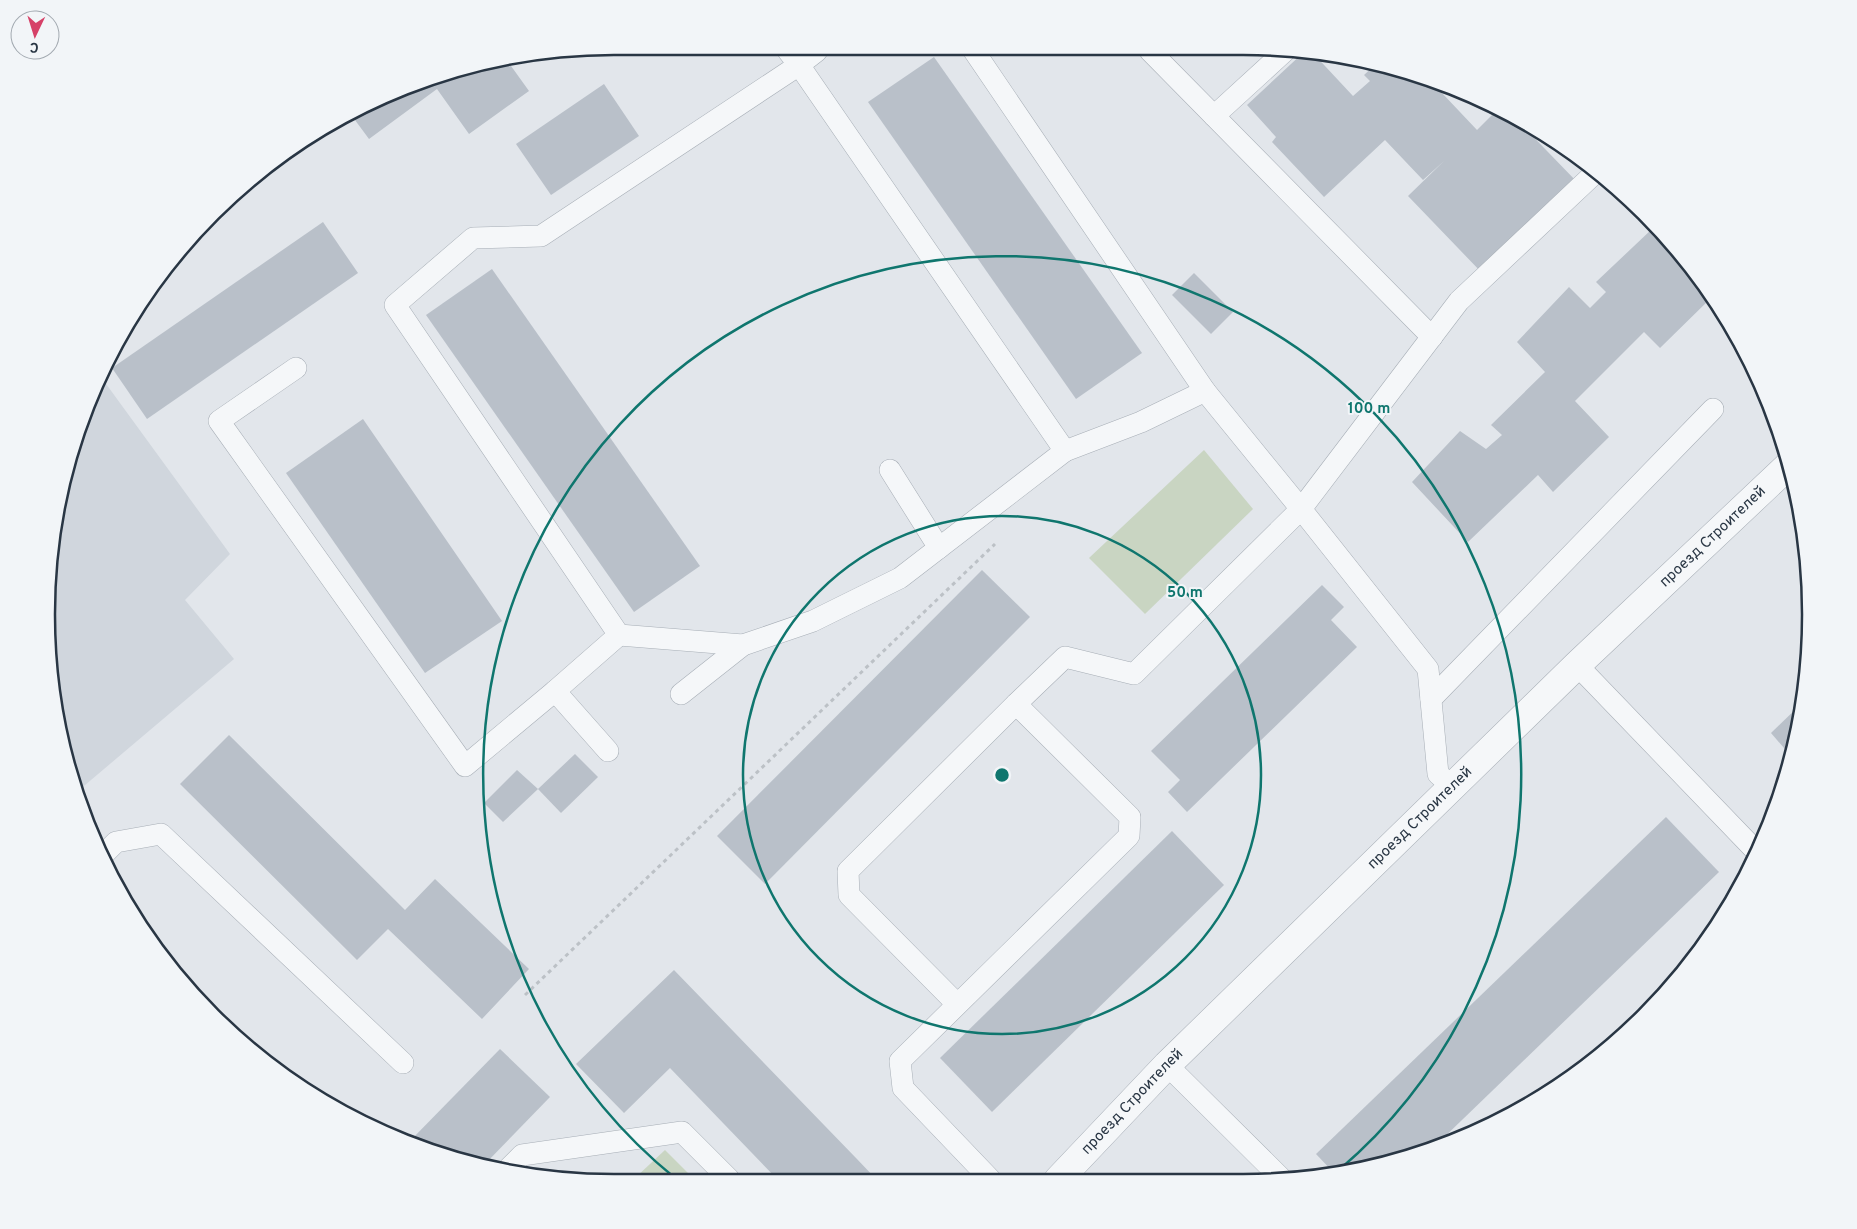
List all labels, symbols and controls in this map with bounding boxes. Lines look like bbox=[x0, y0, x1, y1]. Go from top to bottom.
north arrow bbox=[10, 10, 60, 60]
text: С bbox=[29, 38, 39, 55]
text: 100 m bbox=[1348, 400, 1390, 419]
street label: проезд Строителей bbox=[1656, 482, 1770, 592]
text: 50 m bbox=[1167, 584, 1203, 603]
street label: проезд Строителей bbox=[1364, 763, 1477, 874]
centre of rings bbox=[993, 766, 1011, 784]
street label: проезд Строителей bbox=[1077, 1045, 1187, 1159]

